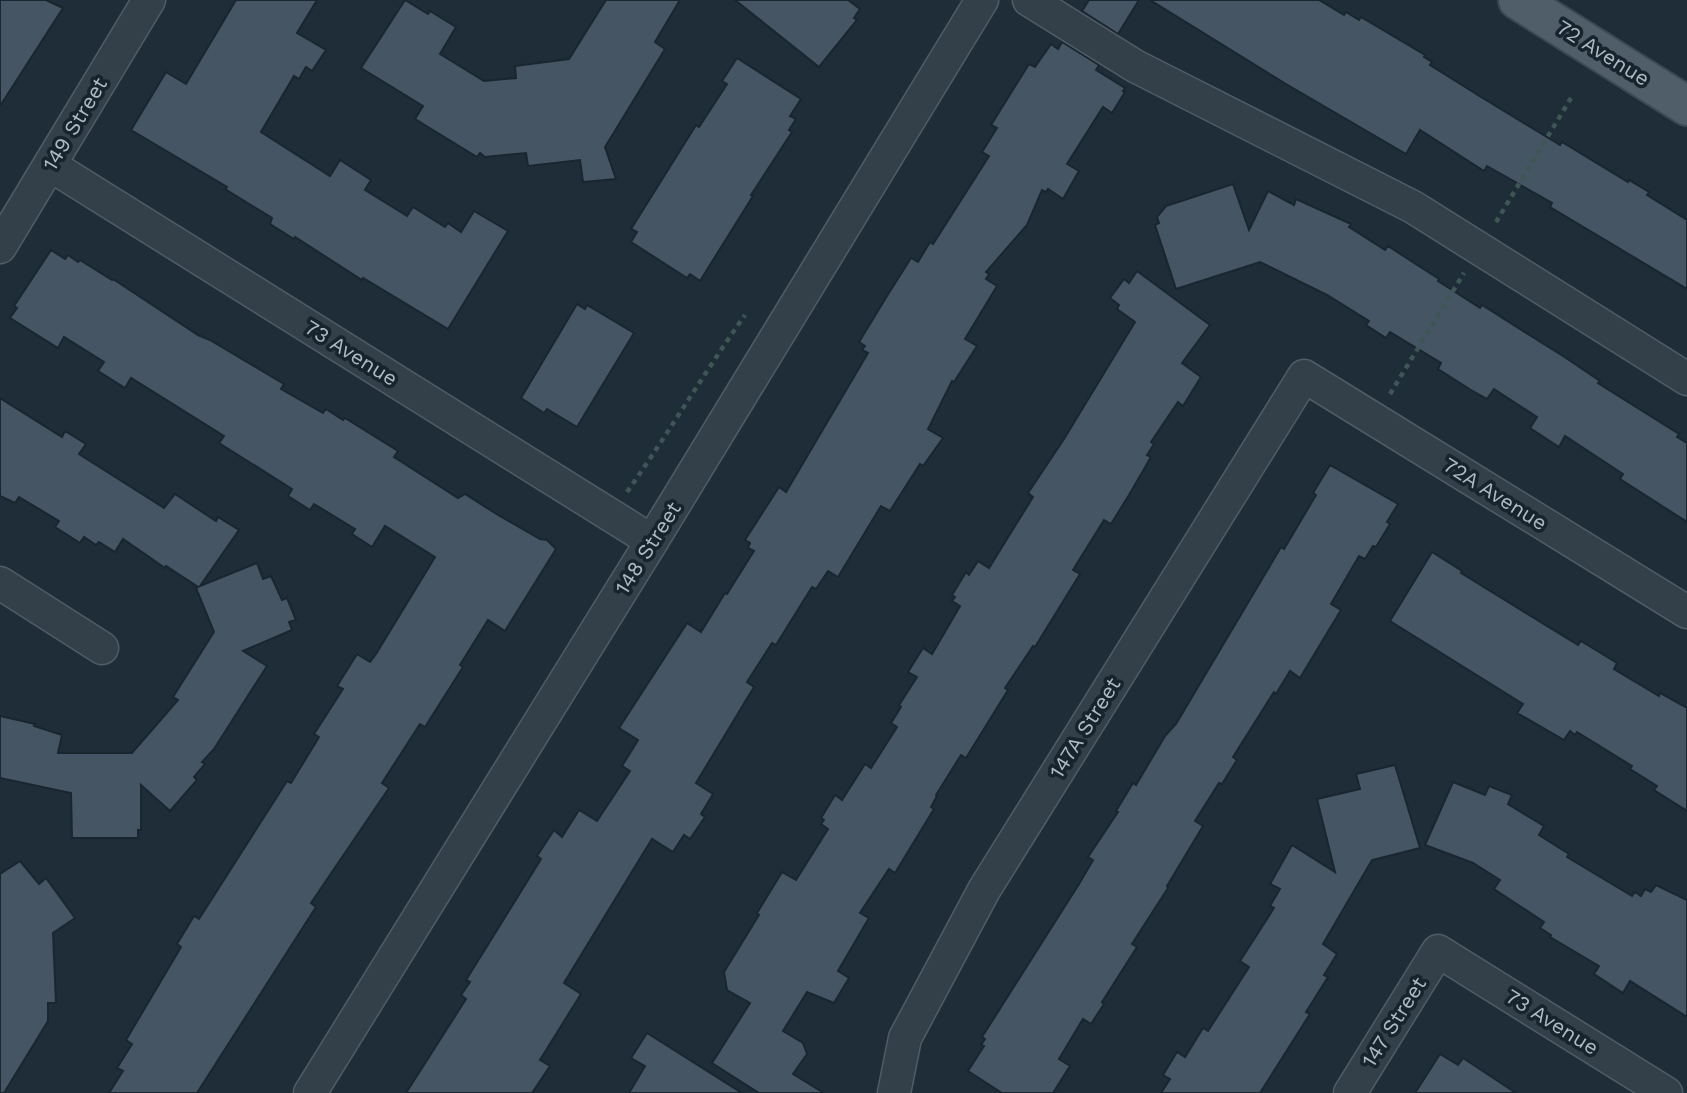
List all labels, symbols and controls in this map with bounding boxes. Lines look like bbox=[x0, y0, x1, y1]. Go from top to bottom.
street label: 72 Avenue bbox=[1552, 14, 1654, 91]
street label: 149 Street bbox=[37, 72, 112, 175]
street label: 73 Avenue bbox=[300, 314, 402, 391]
street label: 72A Avenue bbox=[1439, 452, 1552, 535]
street label: 148 Street bbox=[609, 497, 686, 599]
street label: 147A Street bbox=[1044, 673, 1125, 783]
street label: 147 Street bbox=[1356, 972, 1431, 1071]
street label: 73 Avenue bbox=[1501, 983, 1603, 1060]

